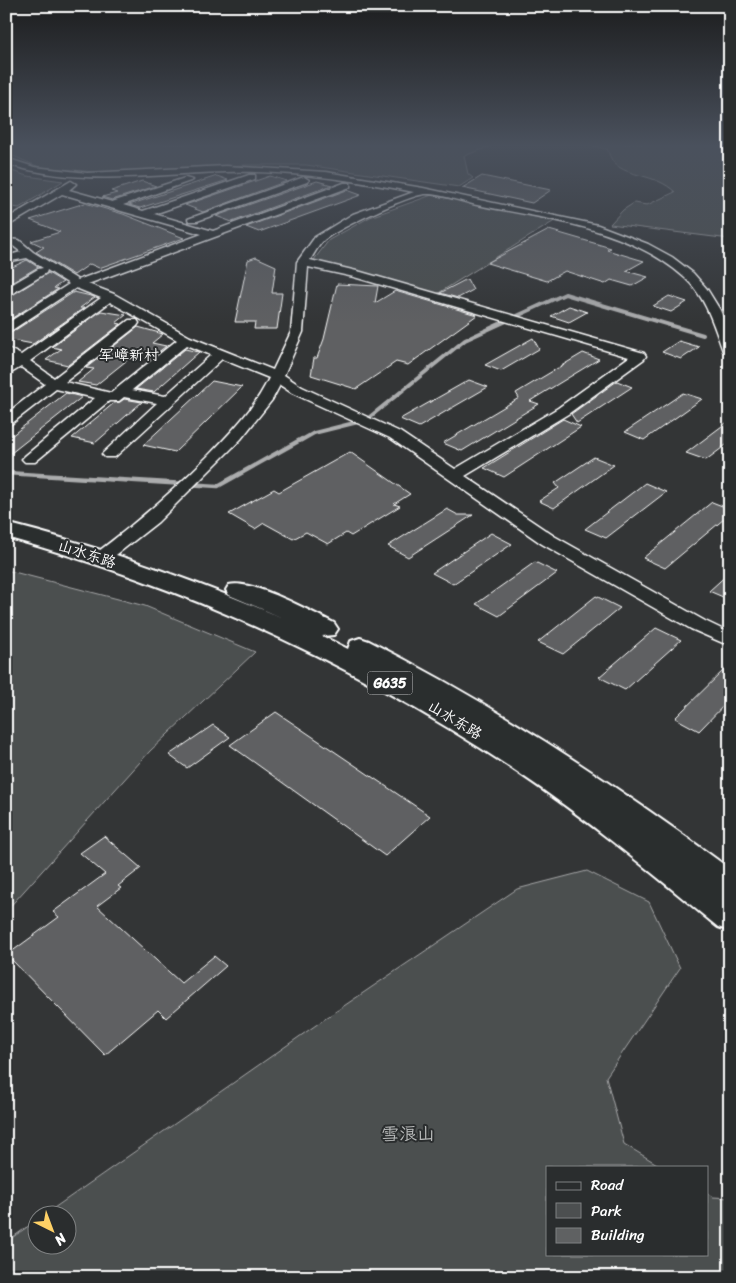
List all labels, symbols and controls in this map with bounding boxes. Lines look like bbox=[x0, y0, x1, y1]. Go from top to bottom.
district label: 军嶂新村 bbox=[99, 342, 159, 368]
street label: 山水东路 bbox=[54, 532, 120, 576]
road number: G635 bbox=[368, 671, 412, 694]
street label: 山水东路 bbox=[423, 693, 487, 747]
park label: 雪浪山 bbox=[381, 1118, 435, 1150]
legend bbox=[546, 1166, 708, 1256]
text: Road bbox=[591, 1172, 624, 1198]
text: Park bbox=[591, 1198, 622, 1224]
north arrow bbox=[28, 1206, 78, 1256]
text: Building bbox=[591, 1222, 645, 1248]
text: N bbox=[48, 1226, 73, 1252]

